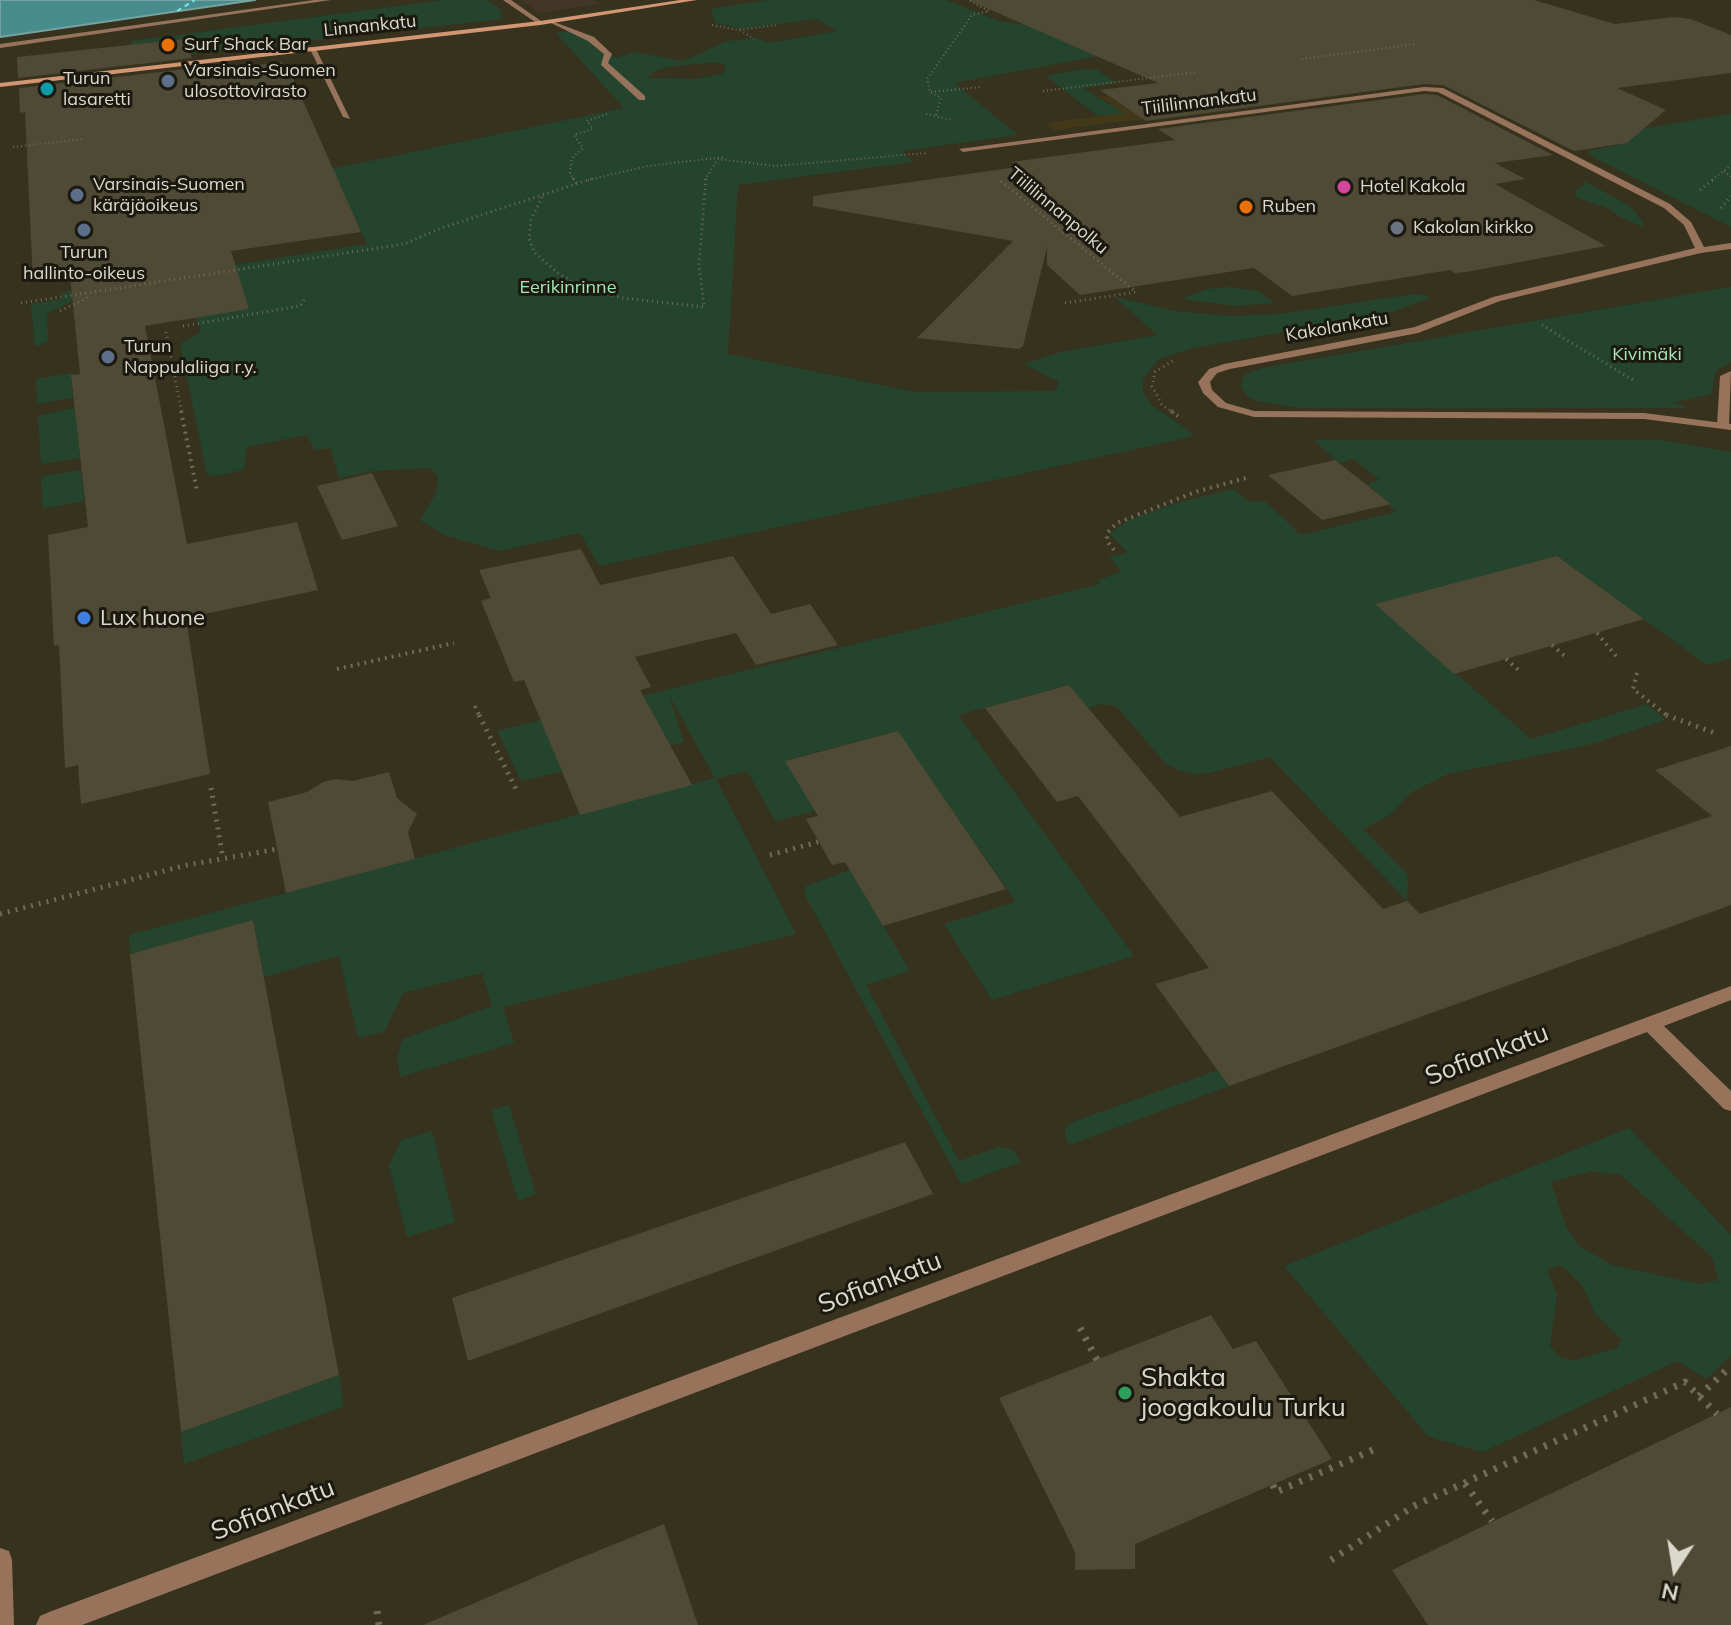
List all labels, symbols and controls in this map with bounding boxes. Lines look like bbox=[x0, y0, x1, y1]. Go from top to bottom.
street label: Linnankatu bbox=[323, 10, 417, 42]
place label: Surf Shack Bar bbox=[184, 34, 308, 56]
marker: Surf Shack Bar bbox=[159, 36, 177, 54]
place label: Varsinais-Suomen ulosottovirasto bbox=[184, 60, 336, 102]
place label: Turun lasaretti bbox=[63, 68, 131, 110]
marker: Varsinais-Suomen ulosottovirasto bbox=[159, 72, 177, 90]
marker: Turun lasaretti bbox=[38, 80, 56, 98]
street label: Tiililinnankatu bbox=[1140, 84, 1258, 120]
street label: Tiililinnanpolku bbox=[1004, 163, 1112, 259]
place label: Varsinais-Suomen käräjäoikeus bbox=[93, 174, 245, 216]
place label: Hotel Kakola bbox=[1360, 176, 1466, 198]
marker: Hotel Kakola bbox=[1335, 178, 1353, 196]
marker: Varsinais-Suomen käräjäoikeus bbox=[68, 186, 86, 204]
place label: Ruben bbox=[1262, 196, 1316, 218]
marker: Ruben bbox=[1237, 198, 1255, 216]
place label: Kakolan kirkko bbox=[1413, 217, 1534, 239]
marker: Kakolan kirkko bbox=[1388, 219, 1406, 237]
marker: Turun hallinto-oikeus bbox=[75, 221, 93, 239]
place label: Turun hallinto-oikeus bbox=[23, 242, 145, 284]
park label: Eerikinrinne bbox=[520, 277, 616, 299]
street label: Kakolankatu bbox=[1284, 307, 1390, 347]
place label: Turun Nappulaliiga r.y. bbox=[124, 336, 257, 378]
park label: Kivimäki bbox=[1612, 344, 1682, 366]
marker: Turun Nappulaliiga r.y. bbox=[99, 348, 117, 366]
place label: Lux huone bbox=[100, 605, 205, 631]
marker: Lux huone bbox=[75, 609, 93, 627]
street label: Sofiankatu bbox=[1421, 1017, 1553, 1093]
street label: Sofiankatu bbox=[814, 1245, 946, 1321]
place label: Shakta joogakoulu Turku bbox=[1141, 1362, 1346, 1424]
marker: Shakta joogakoulu Turku bbox=[1116, 1384, 1134, 1402]
street label: Sofiankatu bbox=[207, 1472, 339, 1548]
north arrow bbox=[1635, 1529, 1715, 1609]
text: N bbox=[1659, 1577, 1681, 1608]

